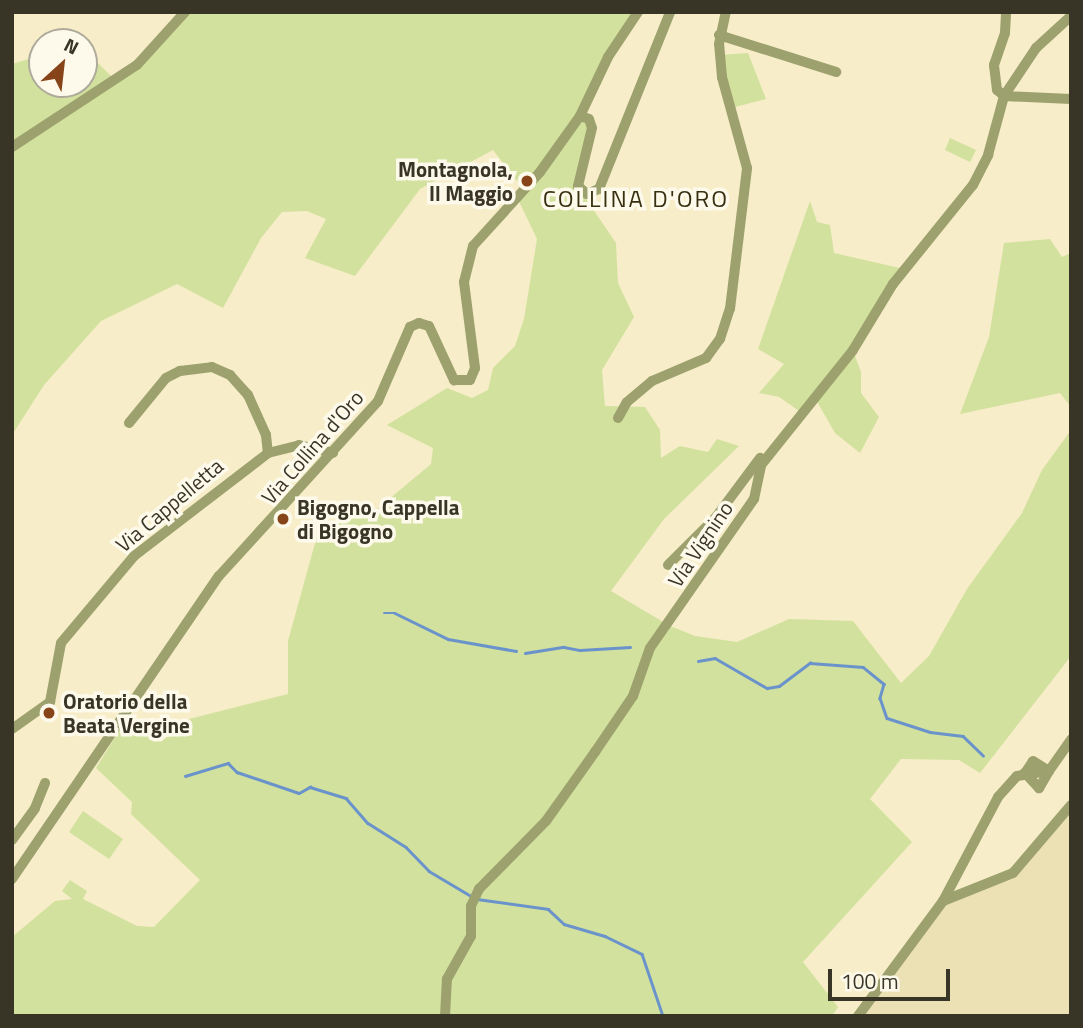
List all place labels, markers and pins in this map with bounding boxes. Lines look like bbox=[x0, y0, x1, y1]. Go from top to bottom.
place label: Montagnola, Il Maggio bbox=[398, 156, 513, 206]
marker: Montagnola, Il Maggio bbox=[519, 173, 535, 189]
place label: Bigogno, Cappella di Bigogno bbox=[297, 494, 459, 544]
marker: Bigogno, Cappella di Bigogno bbox=[275, 511, 291, 527]
place label: Oratorio della Beata Vergine bbox=[63, 688, 190, 738]
marker: Oratorio della Beata Vergine bbox=[41, 705, 57, 721]

